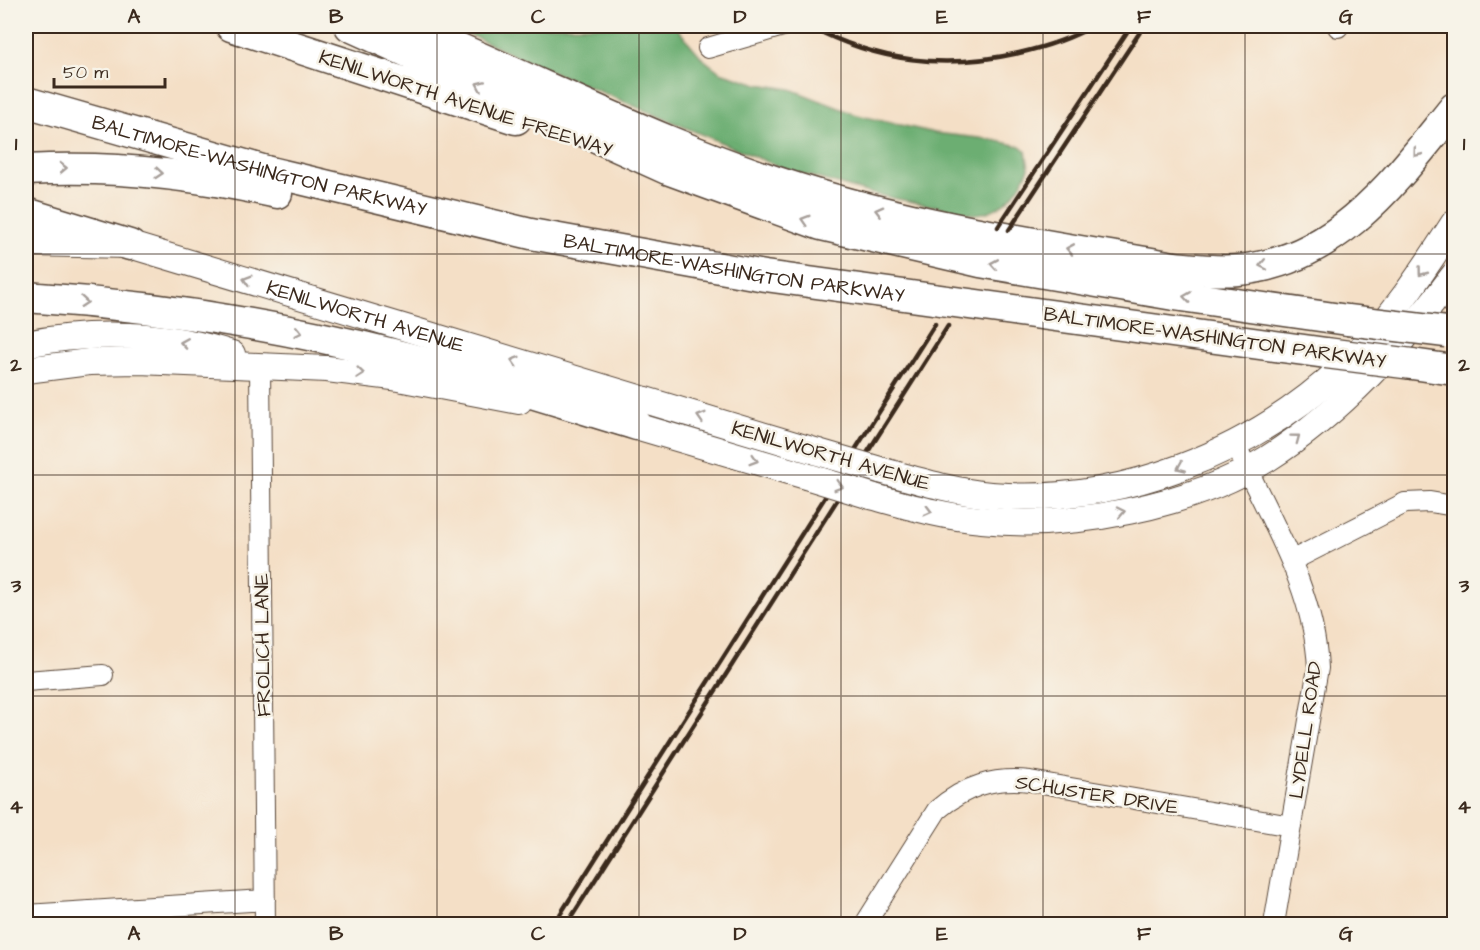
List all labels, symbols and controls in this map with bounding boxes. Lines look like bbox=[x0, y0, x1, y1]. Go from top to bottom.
text: A bbox=[128, 3, 141, 31]
text: B bbox=[329, 3, 344, 31]
text: C bbox=[531, 3, 546, 31]
text: D bbox=[734, 3, 747, 31]
text: E bbox=[936, 3, 948, 31]
text: F bbox=[1137, 3, 1152, 31]
text: G bbox=[1339, 3, 1353, 31]
street label: KENILWORTH AVENUE FREEWAY bbox=[315, 43, 616, 165]
scale bar bbox=[54, 51, 165, 89]
text: 50 m bbox=[63, 60, 108, 85]
one-way arrow bbox=[475, 80, 486, 92]
street label: BALTIMORE-WASHINGTON PARKWAY bbox=[88, 109, 430, 224]
text: 1 bbox=[15, 130, 18, 158]
text: 1 bbox=[1463, 130, 1466, 158]
one-way arrow bbox=[1414, 146, 1425, 157]
one-way arrow bbox=[59, 162, 68, 175]
one-way arrow bbox=[154, 166, 163, 179]
one-way arrow bbox=[874, 206, 885, 218]
one-way arrow bbox=[800, 214, 811, 227]
street label: BALTIMORE-WASHINGTON PARKWAY bbox=[561, 227, 907, 310]
one-way arrow bbox=[1066, 243, 1076, 256]
one-way arrow bbox=[990, 258, 1000, 271]
one-way arrow bbox=[1258, 258, 1268, 271]
one-way arrow bbox=[1419, 265, 1430, 276]
street label: KENILWORTH AVENUE bbox=[263, 274, 468, 360]
one-way arrow bbox=[242, 275, 253, 287]
one-way arrow bbox=[1182, 291, 1191, 304]
one-way arrow bbox=[79, 295, 88, 308]
street label: BALTIMORE-WASHINGTON PARKWAY bbox=[1042, 300, 1388, 376]
one-way arrow bbox=[292, 325, 302, 338]
one-way arrow bbox=[180, 337, 190, 350]
text: 2 bbox=[9, 351, 22, 379]
text: 2 bbox=[1457, 351, 1470, 379]
one-way arrow bbox=[510, 356, 521, 368]
one-way arrow bbox=[356, 366, 365, 378]
one-way arrow bbox=[696, 412, 707, 424]
street label: KENILWORTH AVENUE bbox=[728, 414, 933, 498]
one-way arrow bbox=[1289, 434, 1300, 445]
one-way arrow bbox=[748, 453, 759, 465]
one-way arrow bbox=[1177, 459, 1188, 471]
one-way arrow bbox=[833, 479, 844, 491]
one-way arrow bbox=[922, 504, 932, 516]
one-way arrow bbox=[1116, 506, 1126, 519]
text: 3 bbox=[10, 572, 22, 600]
text: 3 bbox=[1458, 572, 1470, 600]
street label: FROLICH LANE bbox=[248, 573, 278, 717]
street label: LYDELL ROAD bbox=[1282, 660, 1329, 801]
street label: SCHUSTER DRIVE bbox=[1013, 768, 1180, 822]
text: 4 bbox=[9, 793, 23, 821]
text: 4 bbox=[1457, 793, 1471, 821]
text: A bbox=[128, 920, 141, 948]
text: B bbox=[329, 920, 344, 948]
text: C bbox=[531, 920, 546, 948]
text: D bbox=[734, 920, 747, 948]
text: E bbox=[936, 920, 948, 948]
text: F bbox=[1137, 920, 1152, 948]
text: G bbox=[1339, 920, 1353, 948]

